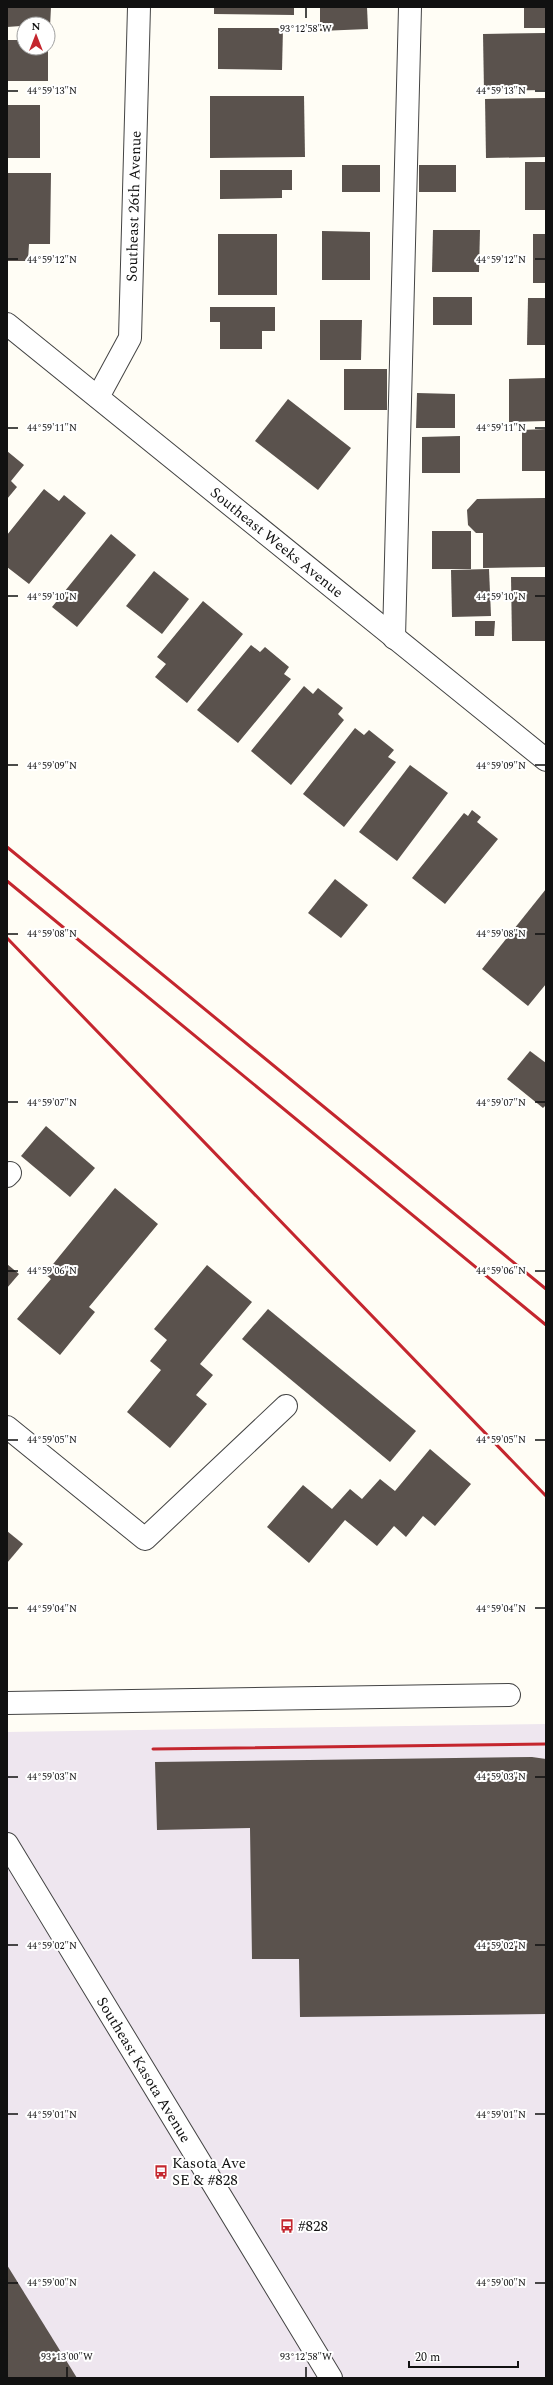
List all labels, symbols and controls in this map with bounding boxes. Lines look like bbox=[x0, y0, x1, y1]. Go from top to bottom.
north arrow bbox=[16, 16, 56, 56]
text: N bbox=[32, 18, 41, 35]
text: 93°12'58"W bbox=[280, 21, 332, 37]
text: 44°59'13"N bbox=[27, 83, 77, 99]
text: 44°59'13"N bbox=[476, 83, 526, 99]
street label: Southeast 26th Avenue bbox=[120, 130, 147, 282]
text: 44°59'12"N bbox=[27, 252, 77, 268]
text: 44°59'12"N bbox=[476, 252, 526, 268]
text: 44°59'11"N bbox=[27, 420, 77, 436]
text: 44°59'11"N bbox=[476, 420, 526, 436]
street label: Southeast Weeks Avenue bbox=[205, 481, 348, 603]
text: 44°59'10"N bbox=[27, 589, 77, 605]
text: 44°59'10"N bbox=[476, 589, 526, 605]
text: 44°59'09"N bbox=[27, 758, 77, 774]
text: 44°59'09"N bbox=[476, 758, 526, 774]
text: 44°59'08"N bbox=[27, 926, 77, 942]
text: 44°59'08"N bbox=[476, 926, 526, 942]
text: 44°59'07"N bbox=[27, 1095, 77, 1111]
text: 44°59'07"N bbox=[476, 1095, 526, 1111]
text: 44°59'06"N bbox=[27, 1263, 77, 1279]
text: 44°59'06"N bbox=[476, 1263, 526, 1279]
text: 44°59'05"N bbox=[27, 1432, 77, 1448]
text: 44°59'05"N bbox=[476, 1432, 526, 1448]
text: 44°59'04"N bbox=[27, 1601, 77, 1617]
text: 44°59'04"N bbox=[476, 1601, 526, 1617]
text: 44°59'03"N bbox=[27, 1769, 77, 1785]
text: 44°59'03"N bbox=[476, 1769, 526, 1785]
text: 44°59'02"N bbox=[27, 1938, 77, 1954]
text: 44°59'02"N bbox=[476, 1938, 526, 1954]
street label: Southeast Kasota Avenue bbox=[91, 1992, 197, 2147]
text: 44°59'01"N bbox=[27, 2107, 77, 2123]
text: 44°59'01"N bbox=[476, 2107, 526, 2123]
place label: Kasota Ave SE & #828 bbox=[172, 2152, 246, 2192]
bus stop icon: Kasota Ave SE & #828 bbox=[153, 2164, 169, 2180]
place label: #828 bbox=[298, 2215, 328, 2238]
bus stop icon: #828 bbox=[279, 2218, 295, 2234]
text: 44°59'00"N bbox=[27, 2275, 77, 2291]
text: 44°59'00"N bbox=[476, 2275, 526, 2291]
scale bar bbox=[409, 2343, 518, 2369]
text: 20 m bbox=[415, 2348, 440, 2367]
text: 93°13'00"W bbox=[41, 2349, 93, 2365]
text: 93°12'58"W bbox=[280, 2349, 332, 2365]

